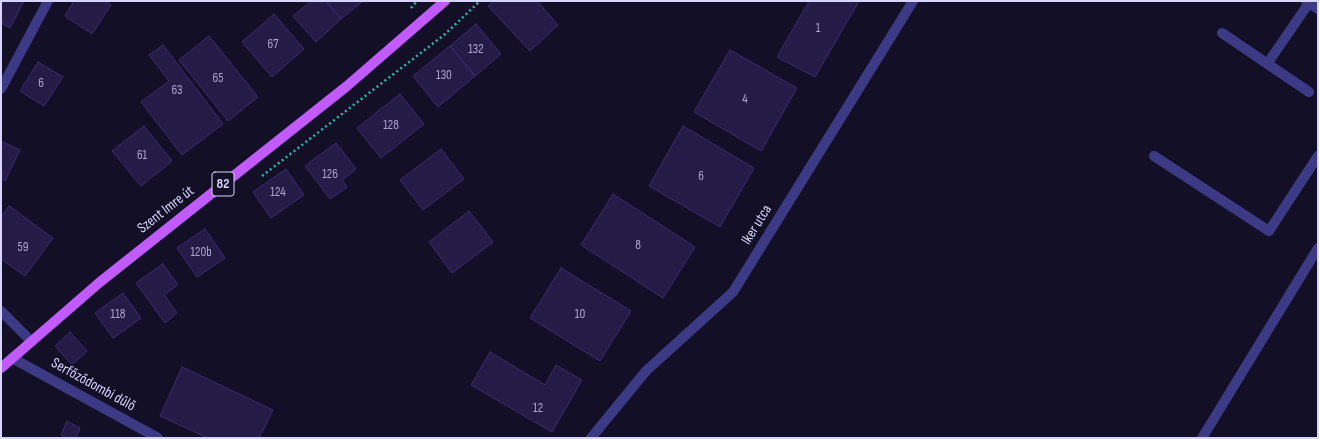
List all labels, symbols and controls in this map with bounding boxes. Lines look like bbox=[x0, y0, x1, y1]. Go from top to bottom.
house number: 1 bbox=[816, 21, 820, 37]
house number: 67 bbox=[268, 37, 278, 53]
house number: 132 bbox=[468, 42, 484, 58]
house number: 130 bbox=[436, 68, 452, 84]
house number: 65 bbox=[213, 71, 223, 87]
house number: 6 bbox=[38, 76, 44, 92]
house number: 63 bbox=[171, 83, 183, 99]
house number: 4 bbox=[742, 92, 748, 108]
house number: 128 bbox=[383, 118, 399, 134]
house number: 61 bbox=[137, 148, 147, 164]
house number: 126 bbox=[322, 167, 338, 183]
house number: 6 bbox=[698, 169, 704, 185]
road number: 82 bbox=[212, 172, 234, 196]
street label: Szent Imre út bbox=[134, 182, 198, 238]
house number: 124 bbox=[270, 185, 286, 201]
street label: Iker utca bbox=[738, 202, 776, 248]
house number: 8 bbox=[635, 238, 641, 254]
house number: 59 bbox=[18, 240, 28, 256]
house number: 120b bbox=[190, 245, 212, 261]
house number: 118 bbox=[111, 307, 125, 323]
house number: 10 bbox=[575, 307, 585, 323]
street label: Serfőződombi dűlő bbox=[48, 354, 138, 416]
house number: 12 bbox=[533, 401, 543, 417]

